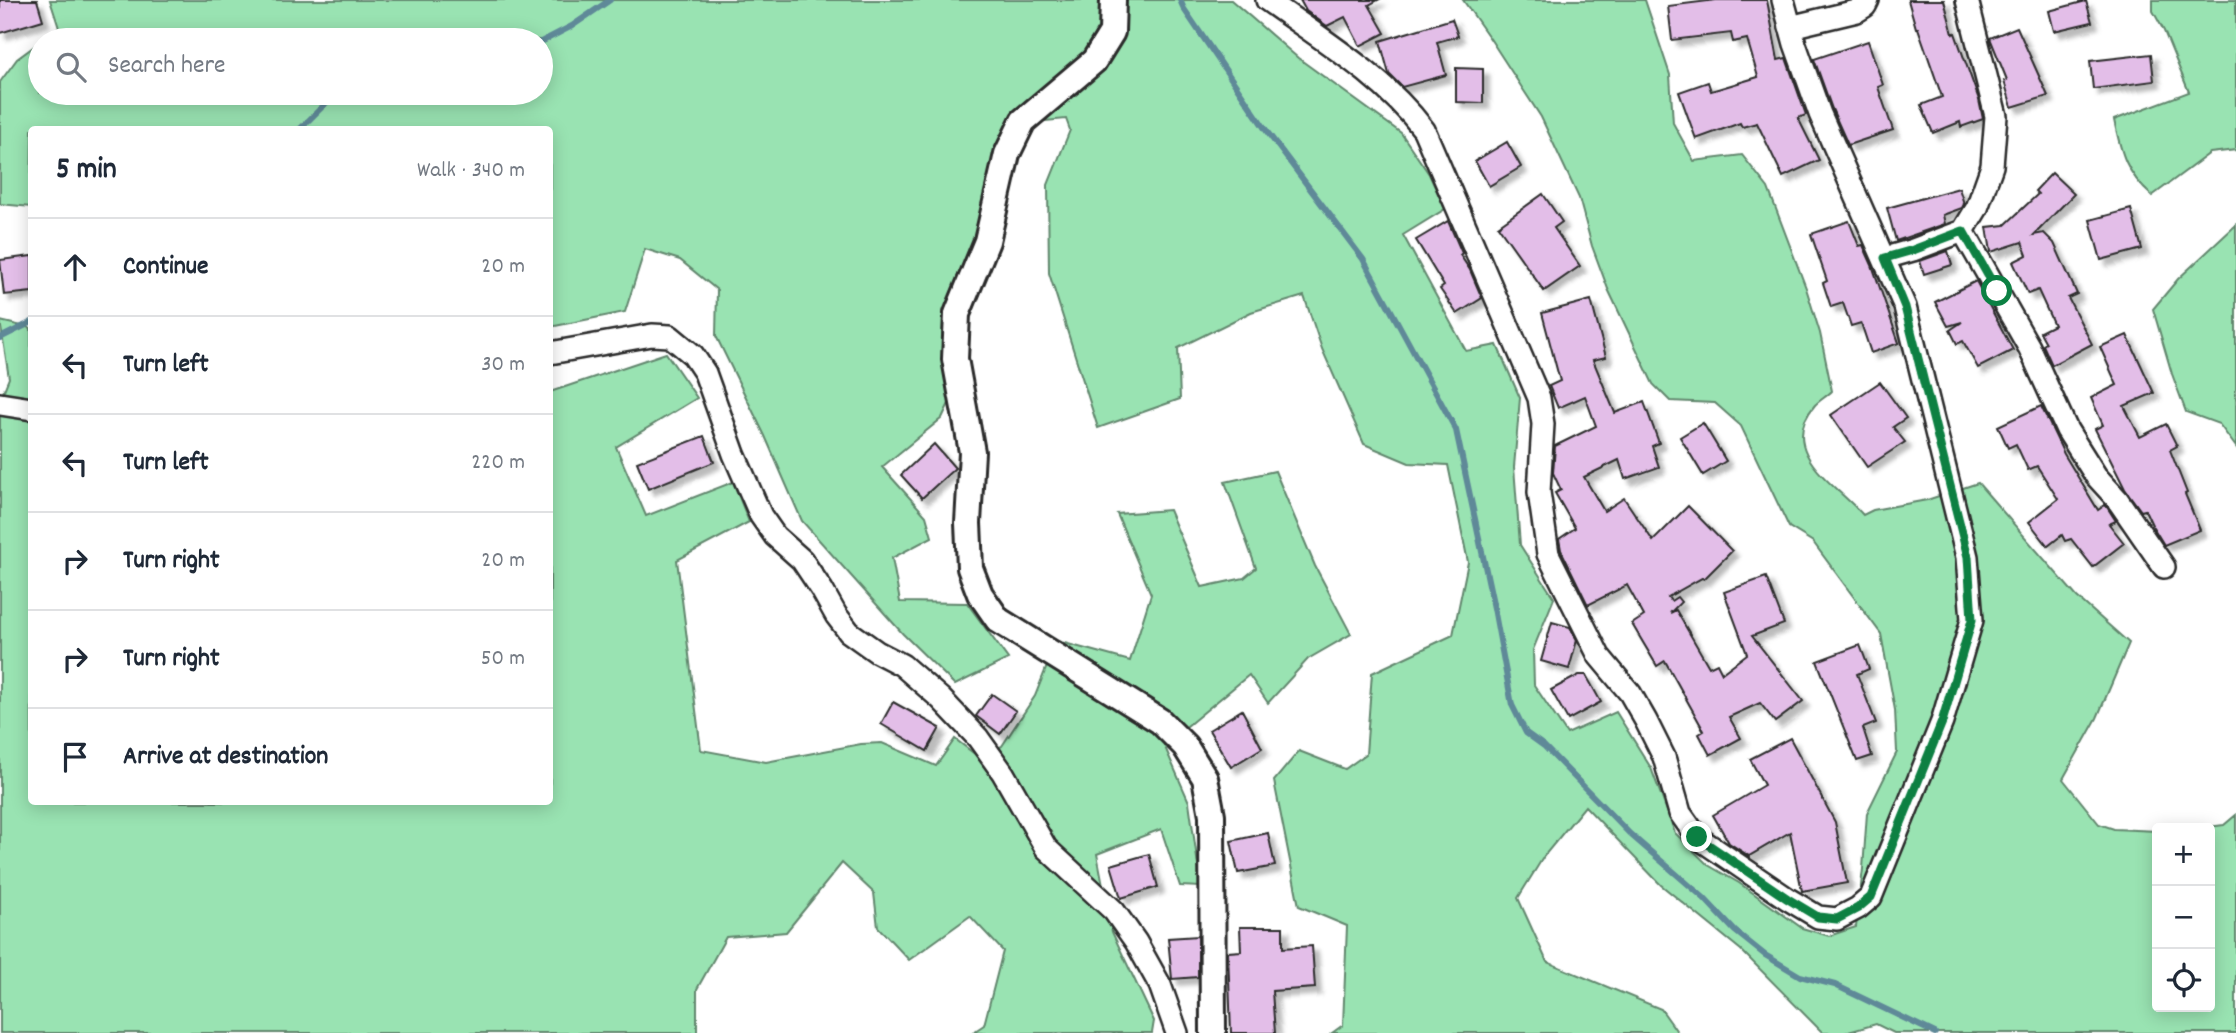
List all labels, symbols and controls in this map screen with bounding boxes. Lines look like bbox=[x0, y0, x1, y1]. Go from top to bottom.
search box bbox=[28, 28, 553, 105]
icon: search bbox=[52, 48, 90, 86]
text: Search here bbox=[108, 48, 226, 85]
text: 5 min bbox=[56, 150, 117, 193]
text: Walk · 340 m bbox=[417, 155, 525, 188]
icon: ahead bbox=[56, 248, 94, 286]
text: Continue bbox=[123, 249, 208, 286]
text: 20 m bbox=[481, 251, 525, 284]
route start bbox=[1981, 275, 2012, 306]
icon: left bbox=[56, 346, 94, 384]
text: Turn left bbox=[123, 347, 209, 384]
text: 30 m bbox=[481, 349, 525, 382]
icon: left bbox=[56, 444, 94, 482]
text: Turn left bbox=[123, 445, 209, 482]
text: 220 m bbox=[471, 447, 525, 480]
icon: right bbox=[56, 542, 94, 580]
text: Turn right bbox=[123, 543, 220, 580]
text: 20 m bbox=[481, 545, 525, 578]
icon: right bbox=[56, 640, 94, 678]
text: Turn right bbox=[123, 641, 220, 678]
text: 50 m bbox=[481, 643, 525, 676]
icon: arrive bbox=[56, 738, 94, 776]
text: Arrive at destination bbox=[123, 739, 328, 776]
route end bbox=[1681, 821, 1712, 852]
map controls bbox=[2152, 823, 2215, 1012]
button: + bbox=[2152, 823, 2215, 886]
button: − bbox=[2152, 886, 2215, 949]
button: locate bbox=[2152, 949, 2215, 1012]

